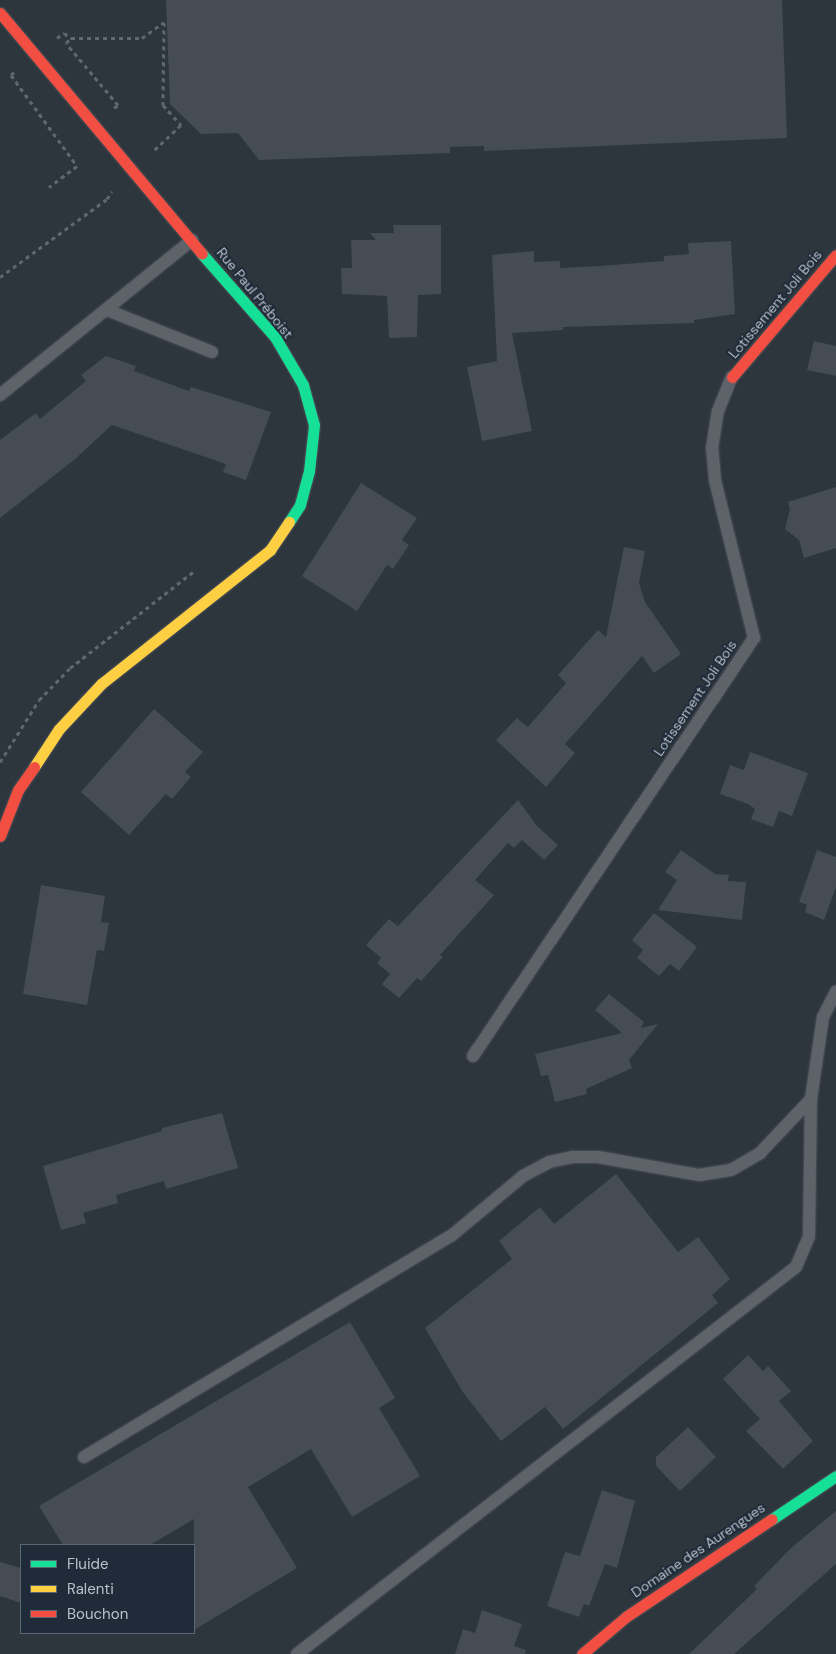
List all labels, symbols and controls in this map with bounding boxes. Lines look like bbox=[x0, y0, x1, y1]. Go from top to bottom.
street label: Rue Paul Préboist bbox=[213, 244, 297, 342]
street label: Lotissement Joli Bois bbox=[725, 246, 825, 362]
street label: Lotissement Joli Bois bbox=[650, 637, 740, 759]
street label: Domaine des Aurengues bbox=[628, 1499, 768, 1601]
legend bbox=[20, 1544, 195, 1634]
text: Fluide bbox=[67, 1554, 109, 1574]
text: Ralenti bbox=[67, 1579, 114, 1599]
text: Bouchon bbox=[67, 1604, 128, 1624]

